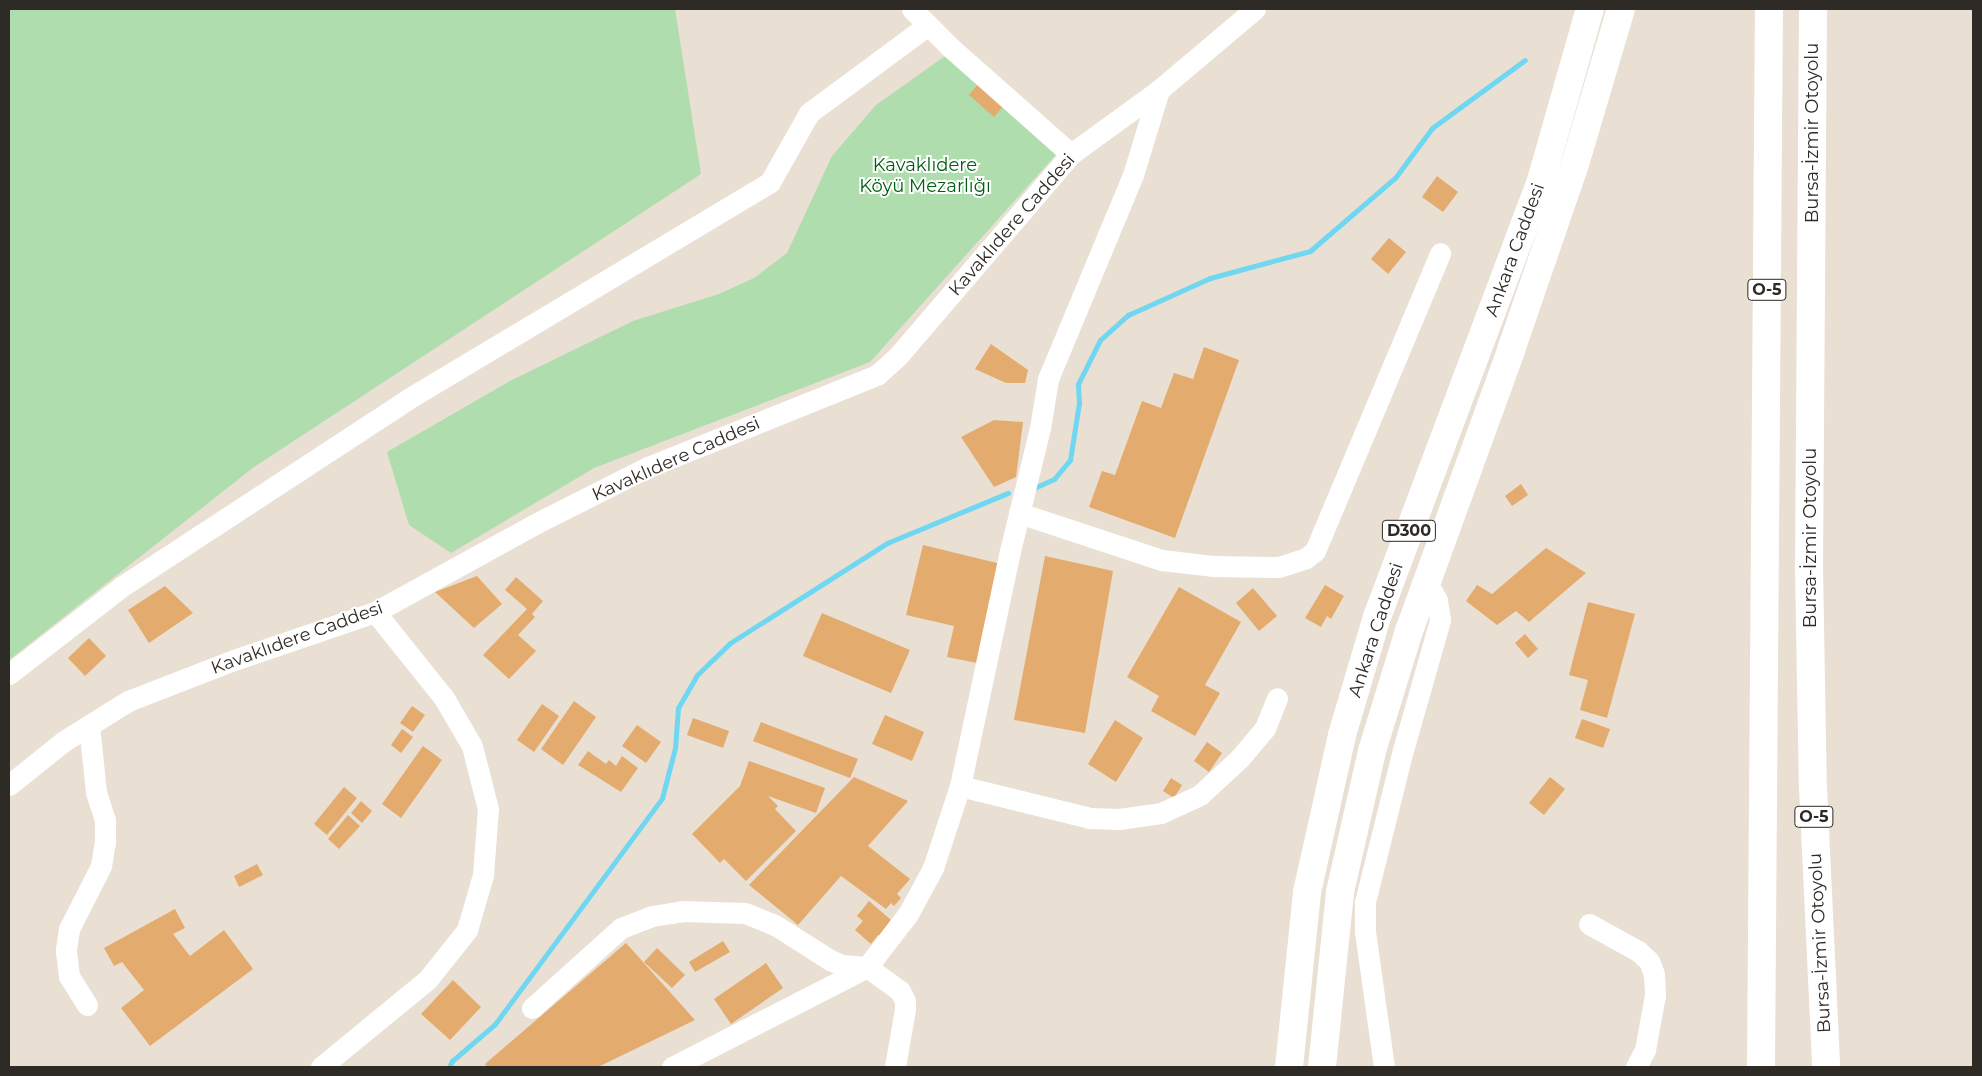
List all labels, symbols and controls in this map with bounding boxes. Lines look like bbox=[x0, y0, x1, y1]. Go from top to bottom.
street label: Bursa-İzmir Otoyolu bbox=[1801, 43, 1823, 223]
street label: Kavaklıdere Caddesi bbox=[944, 150, 1080, 300]
park label: Kavaklıdere Köyü Mezarlığı bbox=[859, 155, 991, 198]
street label: Ankara Caddesi bbox=[1481, 180, 1549, 320]
road number: O-5 bbox=[1747, 276, 1787, 304]
street label: Kavaklıdere Caddesi bbox=[589, 412, 763, 506]
street label: Bursa-İzmir Otoyolu bbox=[1799, 448, 1821, 628]
road number: D300 bbox=[1382, 518, 1436, 544]
street label: Ankara Caddesi bbox=[1344, 560, 1408, 700]
street label: Kavaklıdere Caddesi bbox=[208, 597, 386, 679]
road number: O-5 bbox=[1794, 804, 1834, 830]
street label: Bursa-İzmir Otoyolu bbox=[1804, 852, 1836, 1034]

